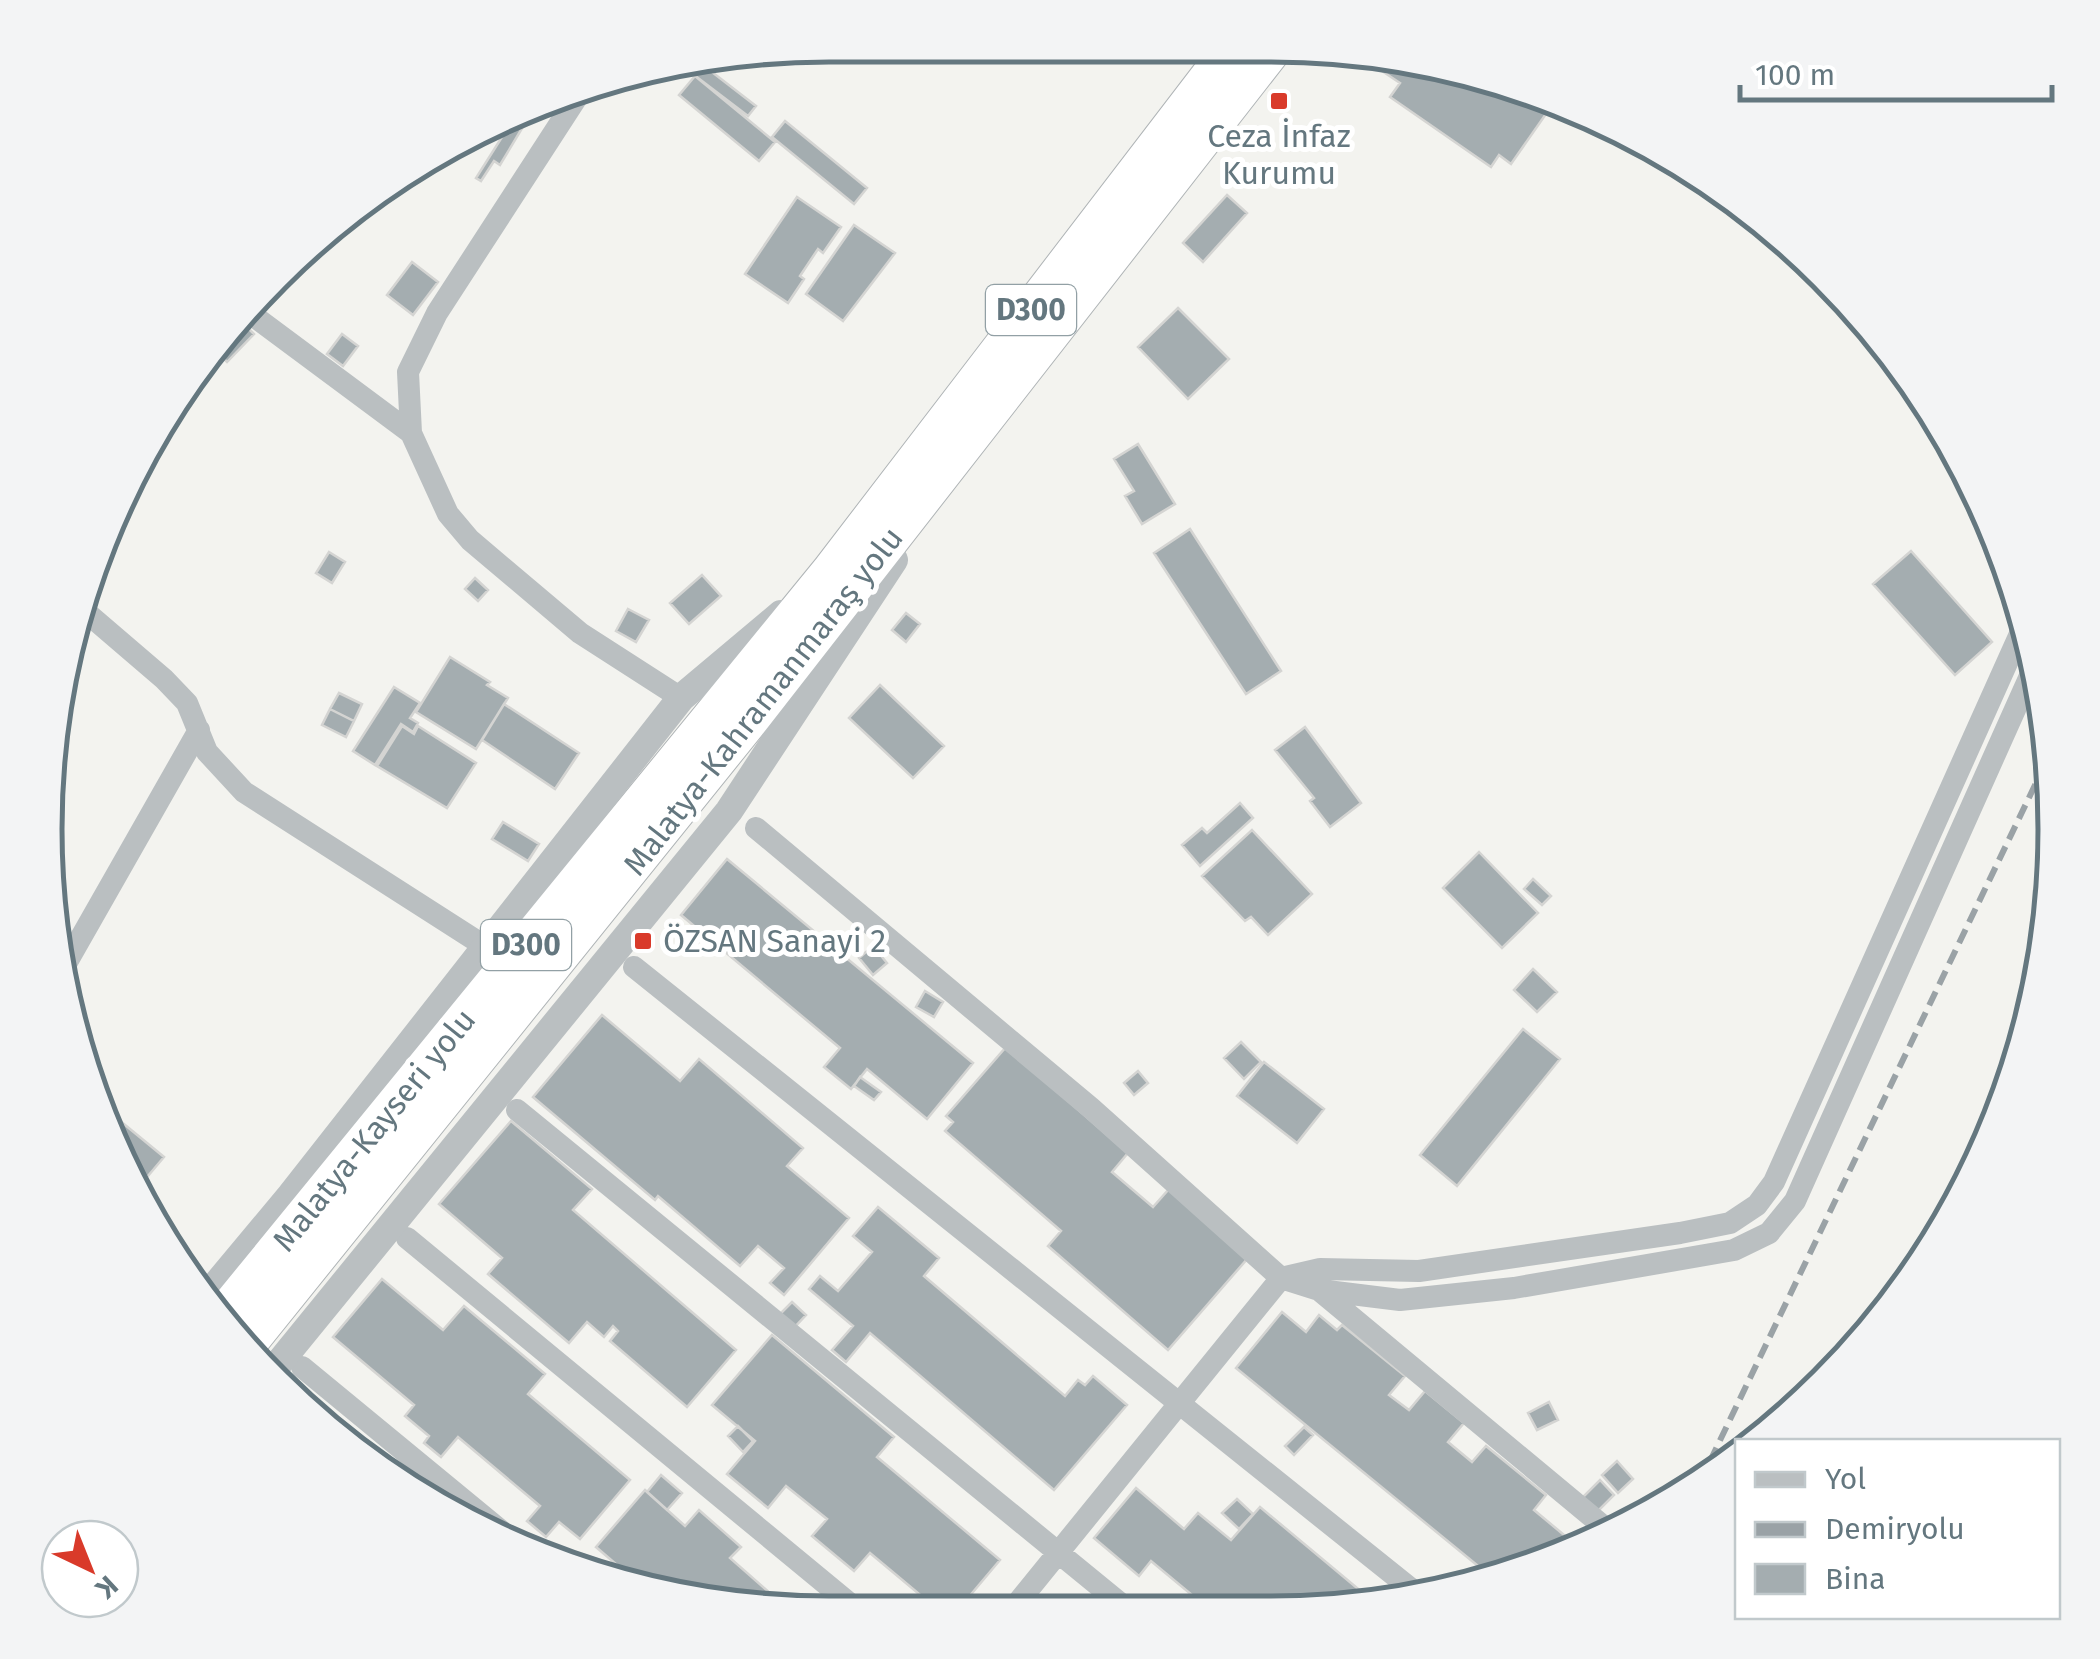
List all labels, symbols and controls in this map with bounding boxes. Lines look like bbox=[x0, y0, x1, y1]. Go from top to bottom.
scale bar bbox=[1740, 40, 2052, 102]
text: 100 m bbox=[1755, 57, 1835, 93]
marker: Ceza İnfaz Kurumu bbox=[1268, 90, 1290, 112]
place label: Ceza İnfaz Kurumu bbox=[1207, 117, 1351, 192]
road number: D300 bbox=[986, 285, 1076, 335]
street label: Malatya-Kahramanmaraş yolu bbox=[615, 519, 911, 883]
road number: D300 bbox=[481, 920, 571, 970]
place label: ÖZSAN Sanayi 2 bbox=[663, 922, 886, 960]
marker: ÖZSAN Sanayi 2 bbox=[632, 930, 654, 952]
street label: Malatya-Kayseri yolu bbox=[265, 1001, 483, 1259]
legend bbox=[1735, 1439, 2060, 1619]
text: Yol bbox=[1825, 1461, 1866, 1497]
text: Demiryolu bbox=[1825, 1511, 1965, 1547]
north arrow bbox=[40, 1519, 140, 1619]
text: Bina bbox=[1825, 1561, 1886, 1597]
text: K bbox=[88, 1569, 124, 1606]

